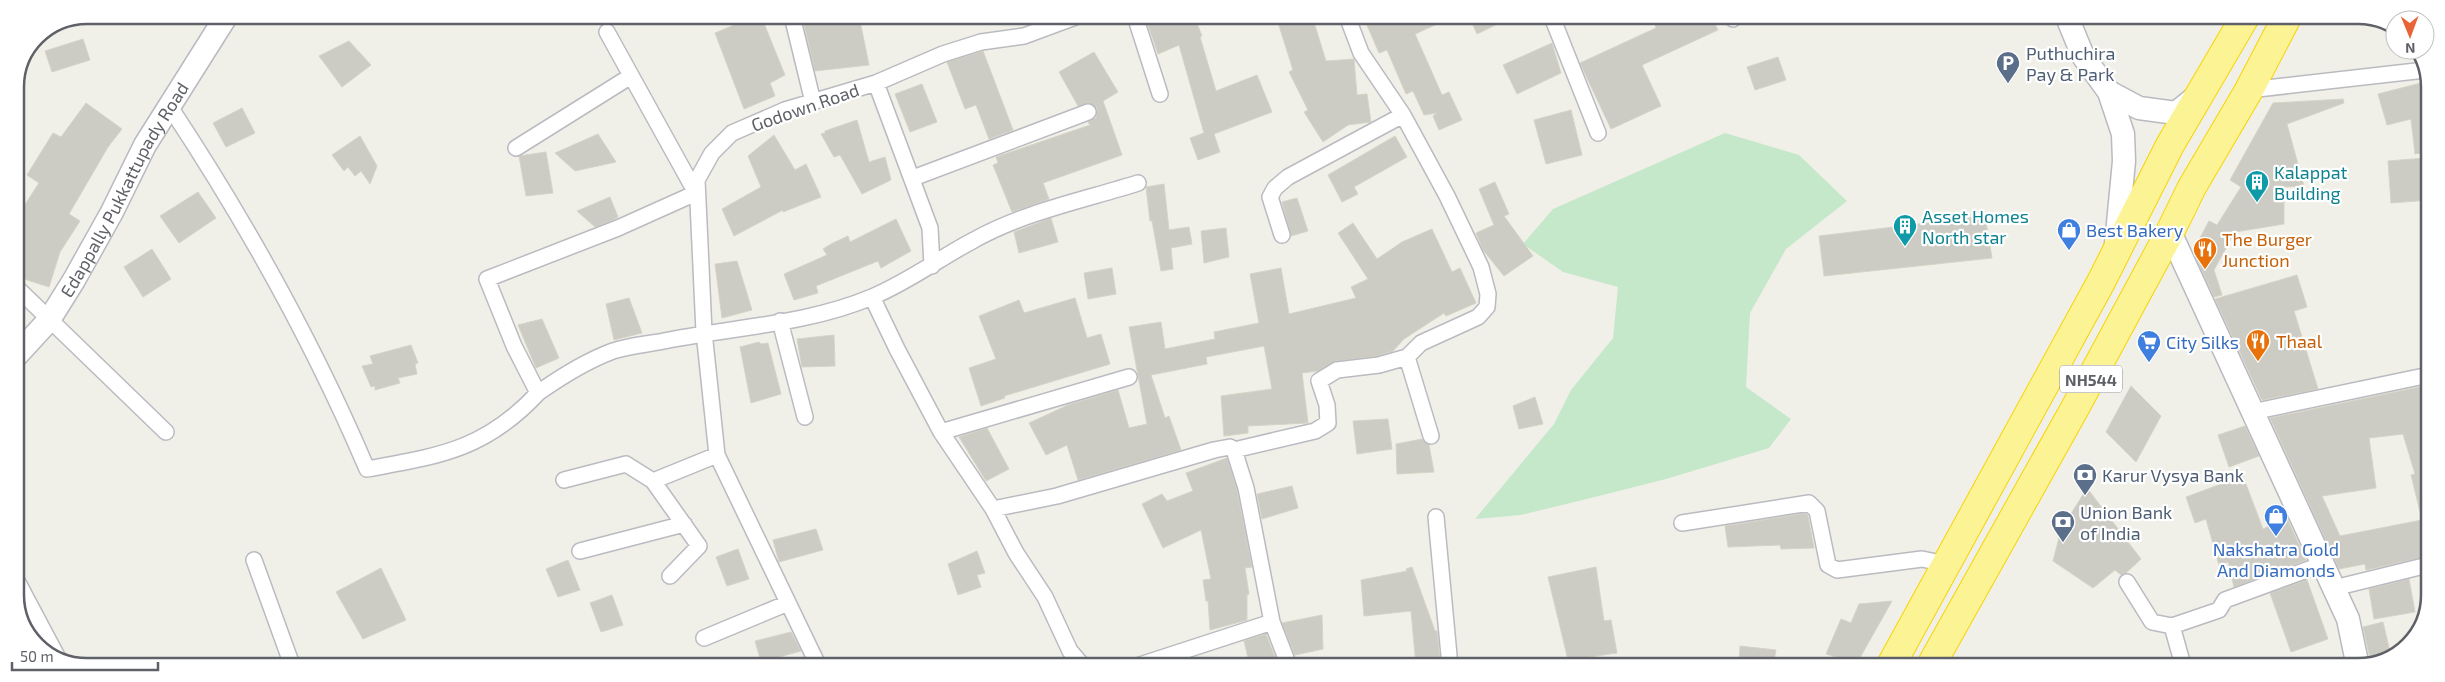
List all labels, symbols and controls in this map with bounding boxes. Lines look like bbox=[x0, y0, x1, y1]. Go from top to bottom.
north arrow bbox=[2385, 10, 2435, 60]
text: N bbox=[2405, 40, 2415, 57]
place label: Puthuchira Pay & Park bbox=[2026, 42, 2115, 85]
parking icon: Puthuchira Pay & Park bbox=[1995, 50, 2021, 84]
street label: Edappally Pukkattupady Road bbox=[55, 78, 193, 301]
street label: Godown Road bbox=[748, 78, 862, 136]
place label: Kalappat Building bbox=[2274, 161, 2348, 204]
building icon: Kalappat Building bbox=[2244, 169, 2270, 203]
place label: Asset Homes North star bbox=[1922, 205, 2029, 248]
building icon: Asset Homes North star bbox=[1892, 213, 1918, 247]
shop icon: Best Bakery bbox=[2056, 217, 2082, 251]
place label: Best Bakery bbox=[2086, 219, 2184, 241]
place label: The Burger Junction bbox=[2222, 228, 2312, 271]
restaurant icon: The Burger Junction bbox=[2192, 236, 2218, 270]
restaurant icon: Thaal bbox=[2245, 328, 2271, 362]
supermarket icon: City Silks bbox=[2136, 329, 2162, 363]
place label: Thaal bbox=[2276, 330, 2323, 352]
place label: City Silks bbox=[2166, 331, 2239, 353]
road number: NH544 bbox=[2060, 366, 2122, 392]
bank icon: Karur Vysya Bank bbox=[2072, 462, 2098, 496]
place label: Karur Vysya Bank bbox=[2102, 464, 2244, 486]
place label: Union Bank of India bbox=[2080, 501, 2172, 544]
shop icon: Nakshatra Gold And Diamonds bbox=[2263, 503, 2289, 537]
bank icon: Union Bank of India bbox=[2050, 509, 2076, 543]
place label: Nakshatra Gold And Diamonds bbox=[2213, 538, 2339, 581]
scale bar bbox=[12, 640, 159, 672]
text: 50 m bbox=[20, 647, 54, 665]

